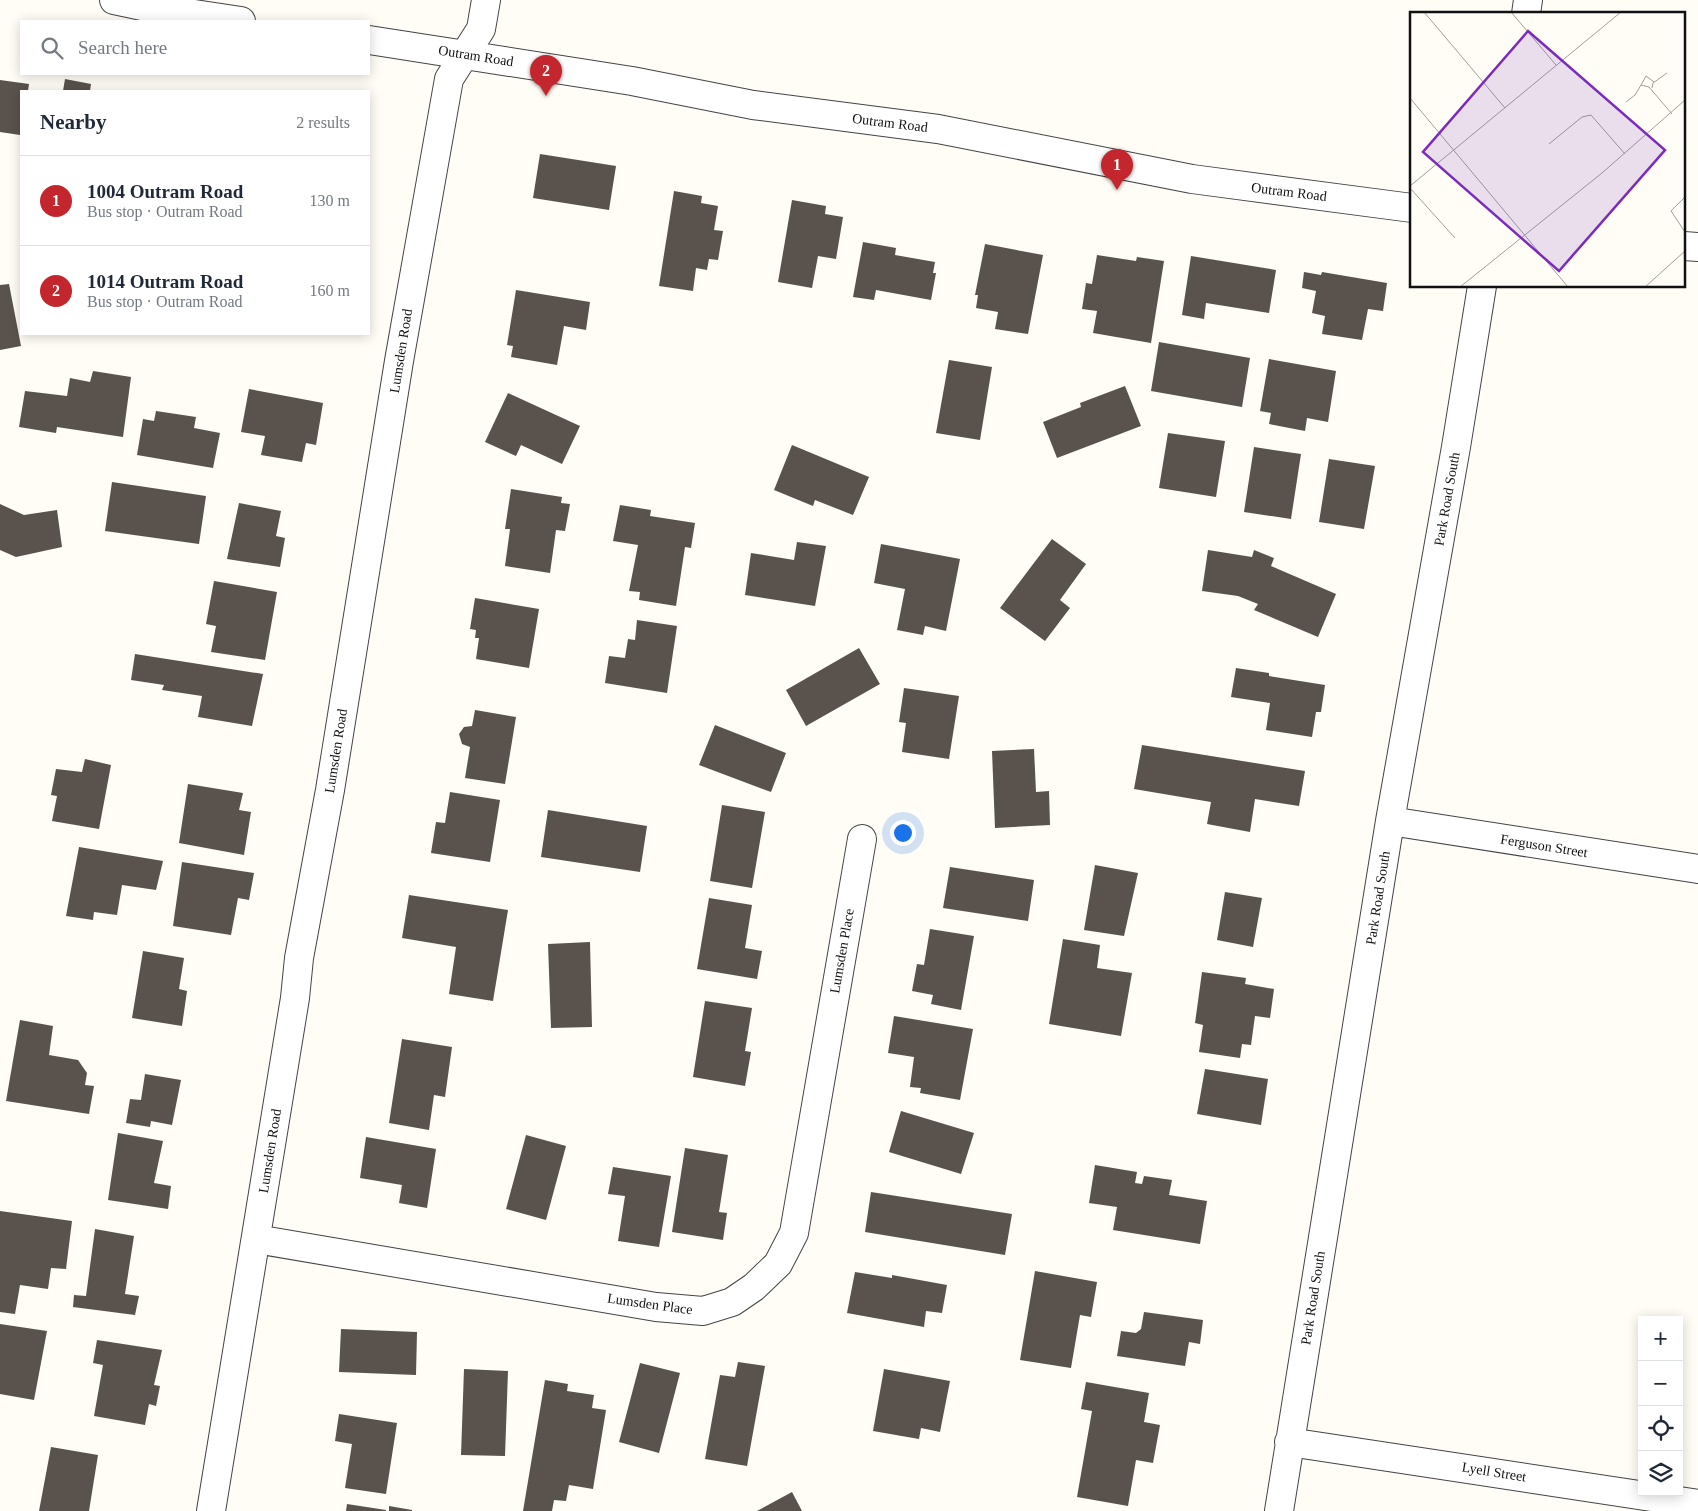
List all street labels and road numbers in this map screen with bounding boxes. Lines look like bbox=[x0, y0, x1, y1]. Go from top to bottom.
street label: Outram Road bbox=[437, 43, 515, 69]
street label: Outram Road bbox=[851, 111, 929, 135]
street label: Outram Road bbox=[1250, 180, 1328, 204]
street label: Lumsden Road bbox=[387, 308, 415, 394]
street label: Park Road South bbox=[1431, 451, 1463, 547]
street label: Lumsden Road bbox=[322, 708, 350, 794]
street label: Ferguson Street bbox=[1499, 832, 1589, 860]
street label: Park Road South bbox=[1363, 850, 1393, 946]
street label: Lumsden Place bbox=[827, 907, 857, 995]
street label: Lumsden Road bbox=[256, 1108, 284, 1194]
street label: Park Road South bbox=[1298, 1250, 1328, 1346]
street label: Lumsden Place bbox=[606, 1291, 694, 1317]
street label: Lyell Street bbox=[1461, 1460, 1527, 1485]

